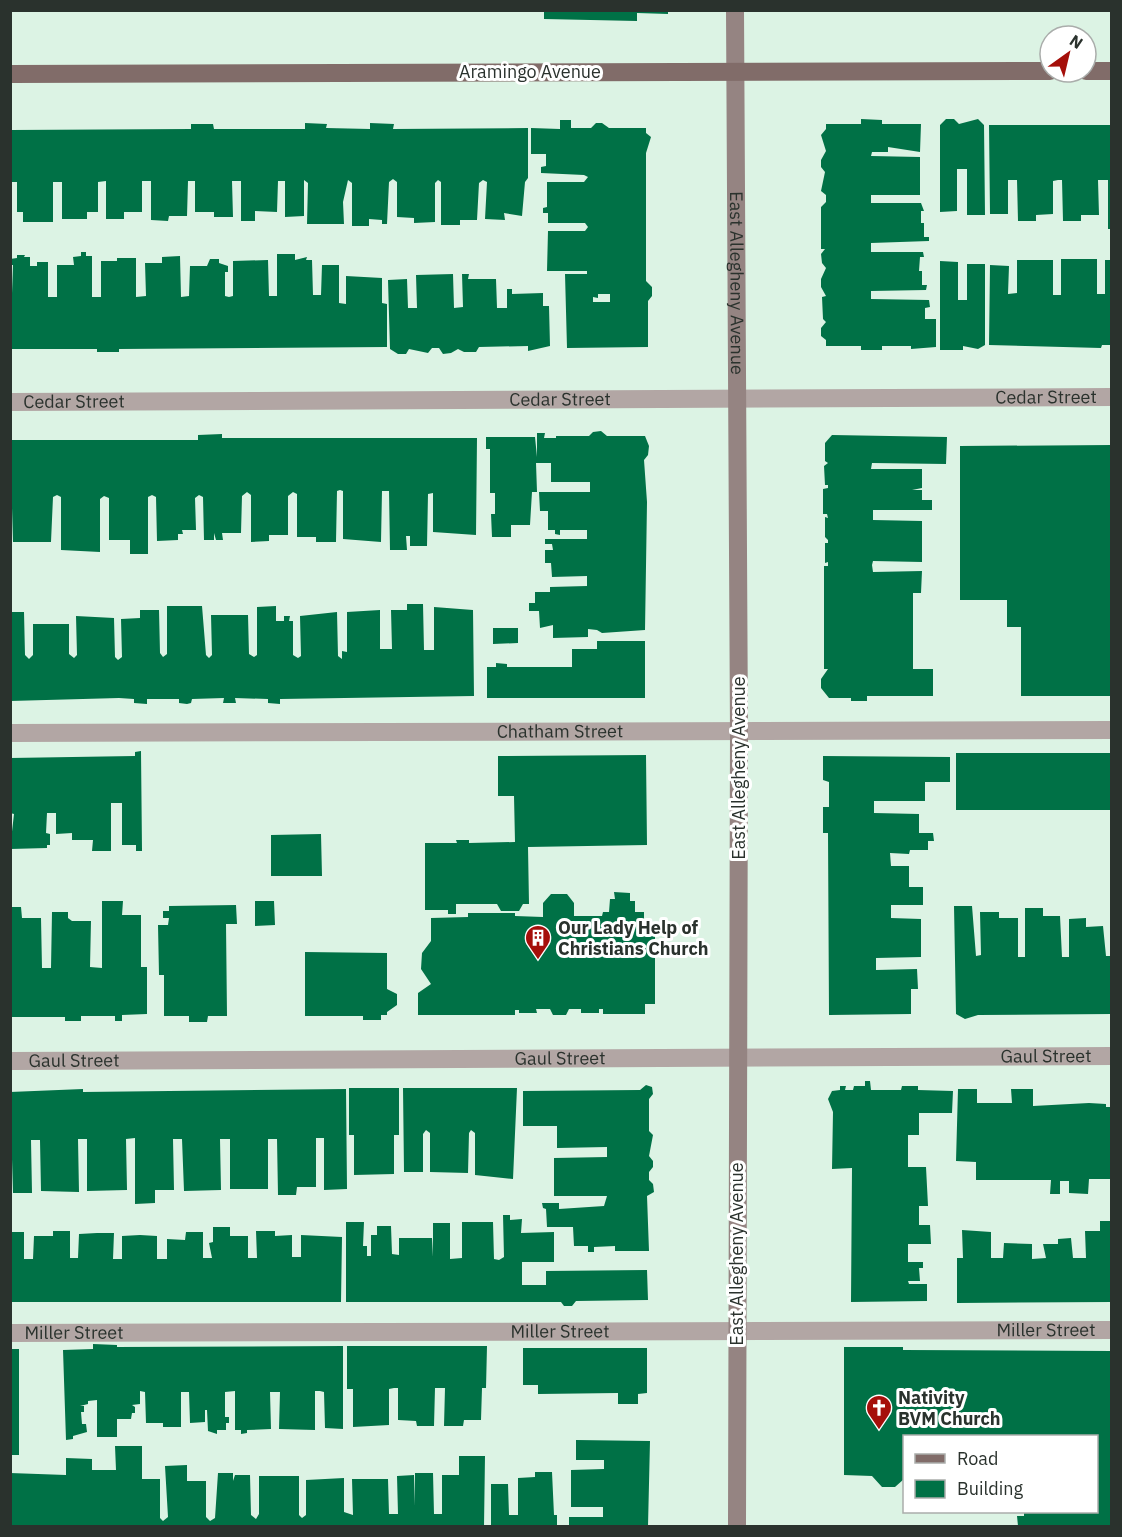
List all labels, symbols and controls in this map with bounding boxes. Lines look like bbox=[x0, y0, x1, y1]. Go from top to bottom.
north arrow bbox=[1038, 24, 1098, 84]
text: N bbox=[1066, 30, 1087, 53]
street label: Aramingo Avenue bbox=[459, 60, 601, 83]
street label: East Allegheny Avenue bbox=[725, 191, 749, 375]
street label: Cedar Street bbox=[995, 385, 1097, 409]
street label: Cedar Street bbox=[509, 387, 611, 411]
street label: Cedar Street bbox=[23, 389, 125, 413]
street label: East Allegheny Avenue bbox=[727, 676, 750, 860]
street label: Chatham Street bbox=[497, 719, 623, 743]
place label: Our Lady Help of Christians Church bbox=[558, 916, 709, 960]
building icon: Our Lady Help of Christians Church bbox=[523, 923, 553, 961]
street label: Gaul Street bbox=[1000, 1044, 1092, 1068]
street label: Gaul Street bbox=[514, 1046, 606, 1070]
street label: Gaul Street bbox=[28, 1049, 120, 1072]
street label: East Allegheny Avenue bbox=[725, 1162, 748, 1346]
street label: Miller Street bbox=[996, 1318, 1096, 1341]
street label: Miller Street bbox=[510, 1319, 610, 1343]
street label: Miller Street bbox=[24, 1321, 124, 1344]
place label: Nativity BVM Church bbox=[898, 1386, 1001, 1430]
church icon: Nativity BVM Church bbox=[864, 1393, 894, 1431]
legend bbox=[903, 1435, 1098, 1513]
text: Road bbox=[957, 1447, 998, 1470]
text: Building bbox=[957, 1477, 1024, 1500]

